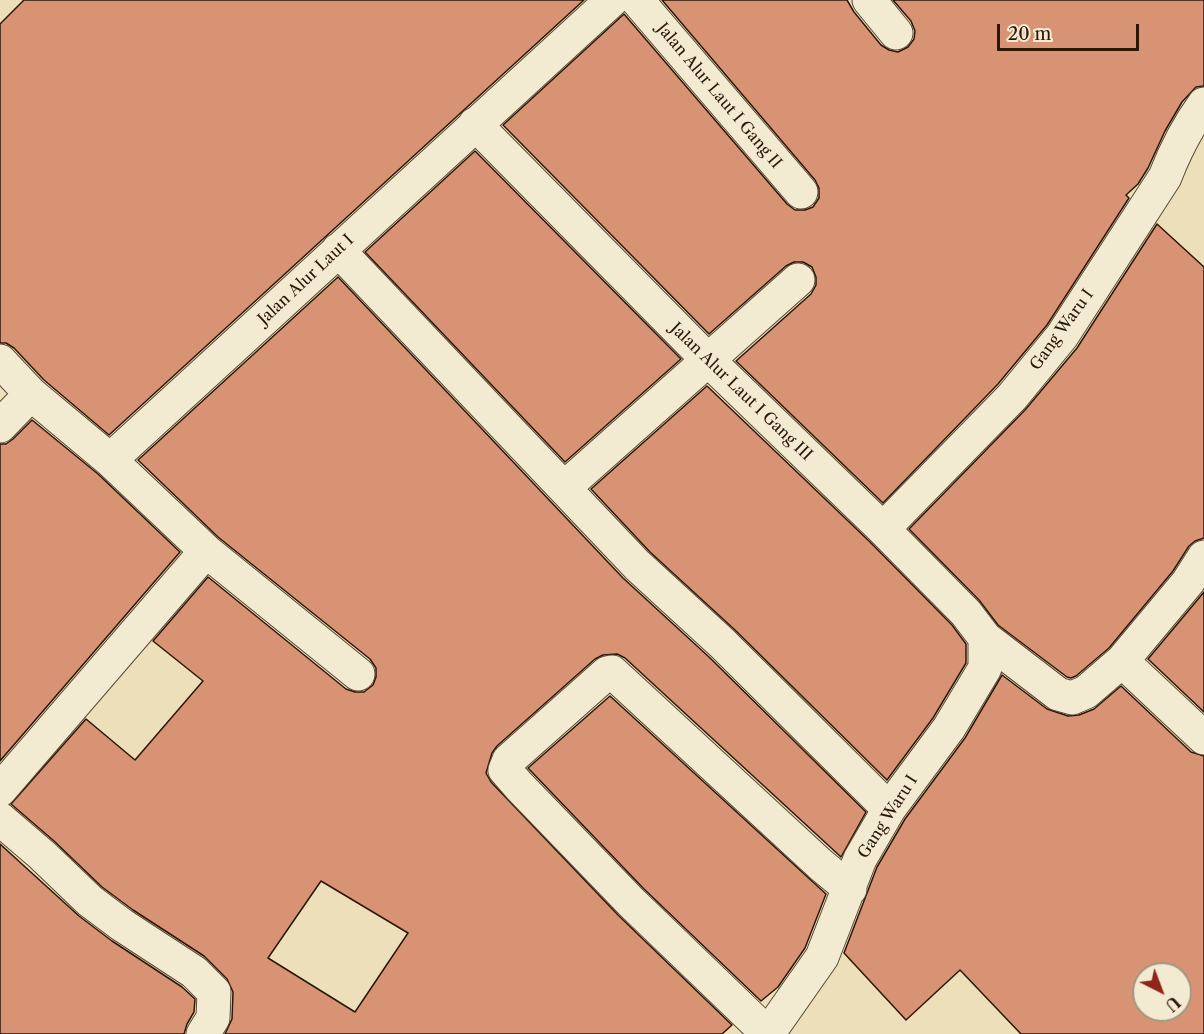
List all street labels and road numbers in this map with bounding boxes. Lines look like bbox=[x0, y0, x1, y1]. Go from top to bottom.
street label: Jalan Alur Laut I Gang II bbox=[653, 19, 785, 173]
street label: Jalan Alur Laut I bbox=[254, 231, 358, 329]
street label: Gang Waru I bbox=[1026, 286, 1098, 374]
street label: Jalan Alur Laut I Gang III bbox=[666, 319, 816, 465]
street label: Gang Waru I bbox=[854, 772, 922, 862]

